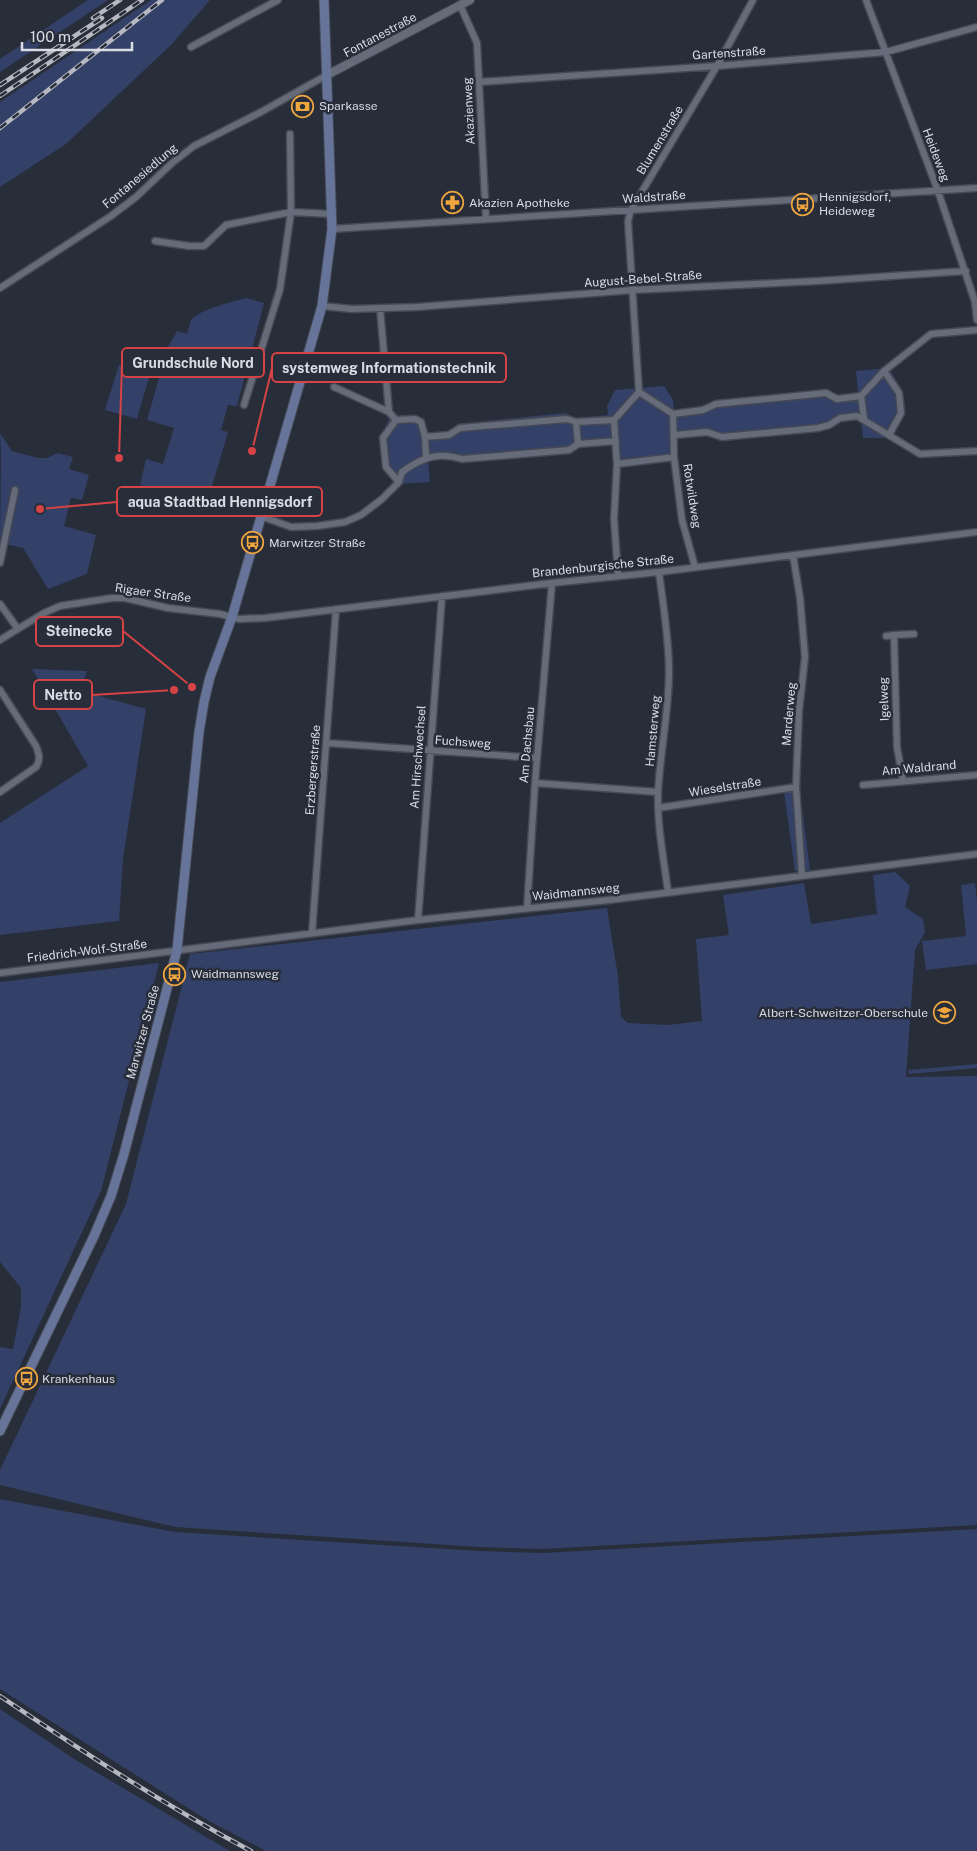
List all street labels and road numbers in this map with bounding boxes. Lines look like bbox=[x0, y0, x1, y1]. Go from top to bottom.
street label: Fontanestraße bbox=[341, 10, 419, 60]
street label: Gartenstraße bbox=[692, 43, 766, 63]
street label: Akazienweg bbox=[460, 77, 478, 145]
street label: Blumenstraße bbox=[634, 103, 686, 177]
street label: Heideweg bbox=[919, 126, 953, 184]
street label: Fontanesiedlung bbox=[100, 141, 180, 211]
street label: Waldstraße bbox=[622, 188, 686, 206]
street label: August-Bebel-Straße bbox=[583, 268, 703, 290]
street label: Rotwildweg bbox=[680, 463, 704, 529]
street label: Brandenburgische Straße bbox=[531, 552, 675, 580]
street label: Rigaer Straße bbox=[114, 581, 192, 605]
street label: Igelweg bbox=[876, 677, 892, 721]
street label: Marderweg bbox=[779, 681, 799, 747]
street label: Hamsterweg bbox=[643, 695, 663, 767]
street label: Am Hirschwechsel bbox=[407, 704, 429, 809]
street label: Am Dachsbau bbox=[517, 706, 537, 784]
street label: Erzbergerstraße bbox=[303, 724, 323, 816]
street label: Fuchsweg bbox=[434, 733, 492, 751]
street label: Am Waldrand bbox=[881, 758, 957, 778]
street label: Wieselstraße bbox=[688, 774, 762, 800]
street label: Waidmannsweg bbox=[531, 880, 621, 904]
street label: Friedrich-Wolf-Straße bbox=[26, 937, 148, 965]
street label: Marwitzer Straße bbox=[124, 983, 162, 1080]

